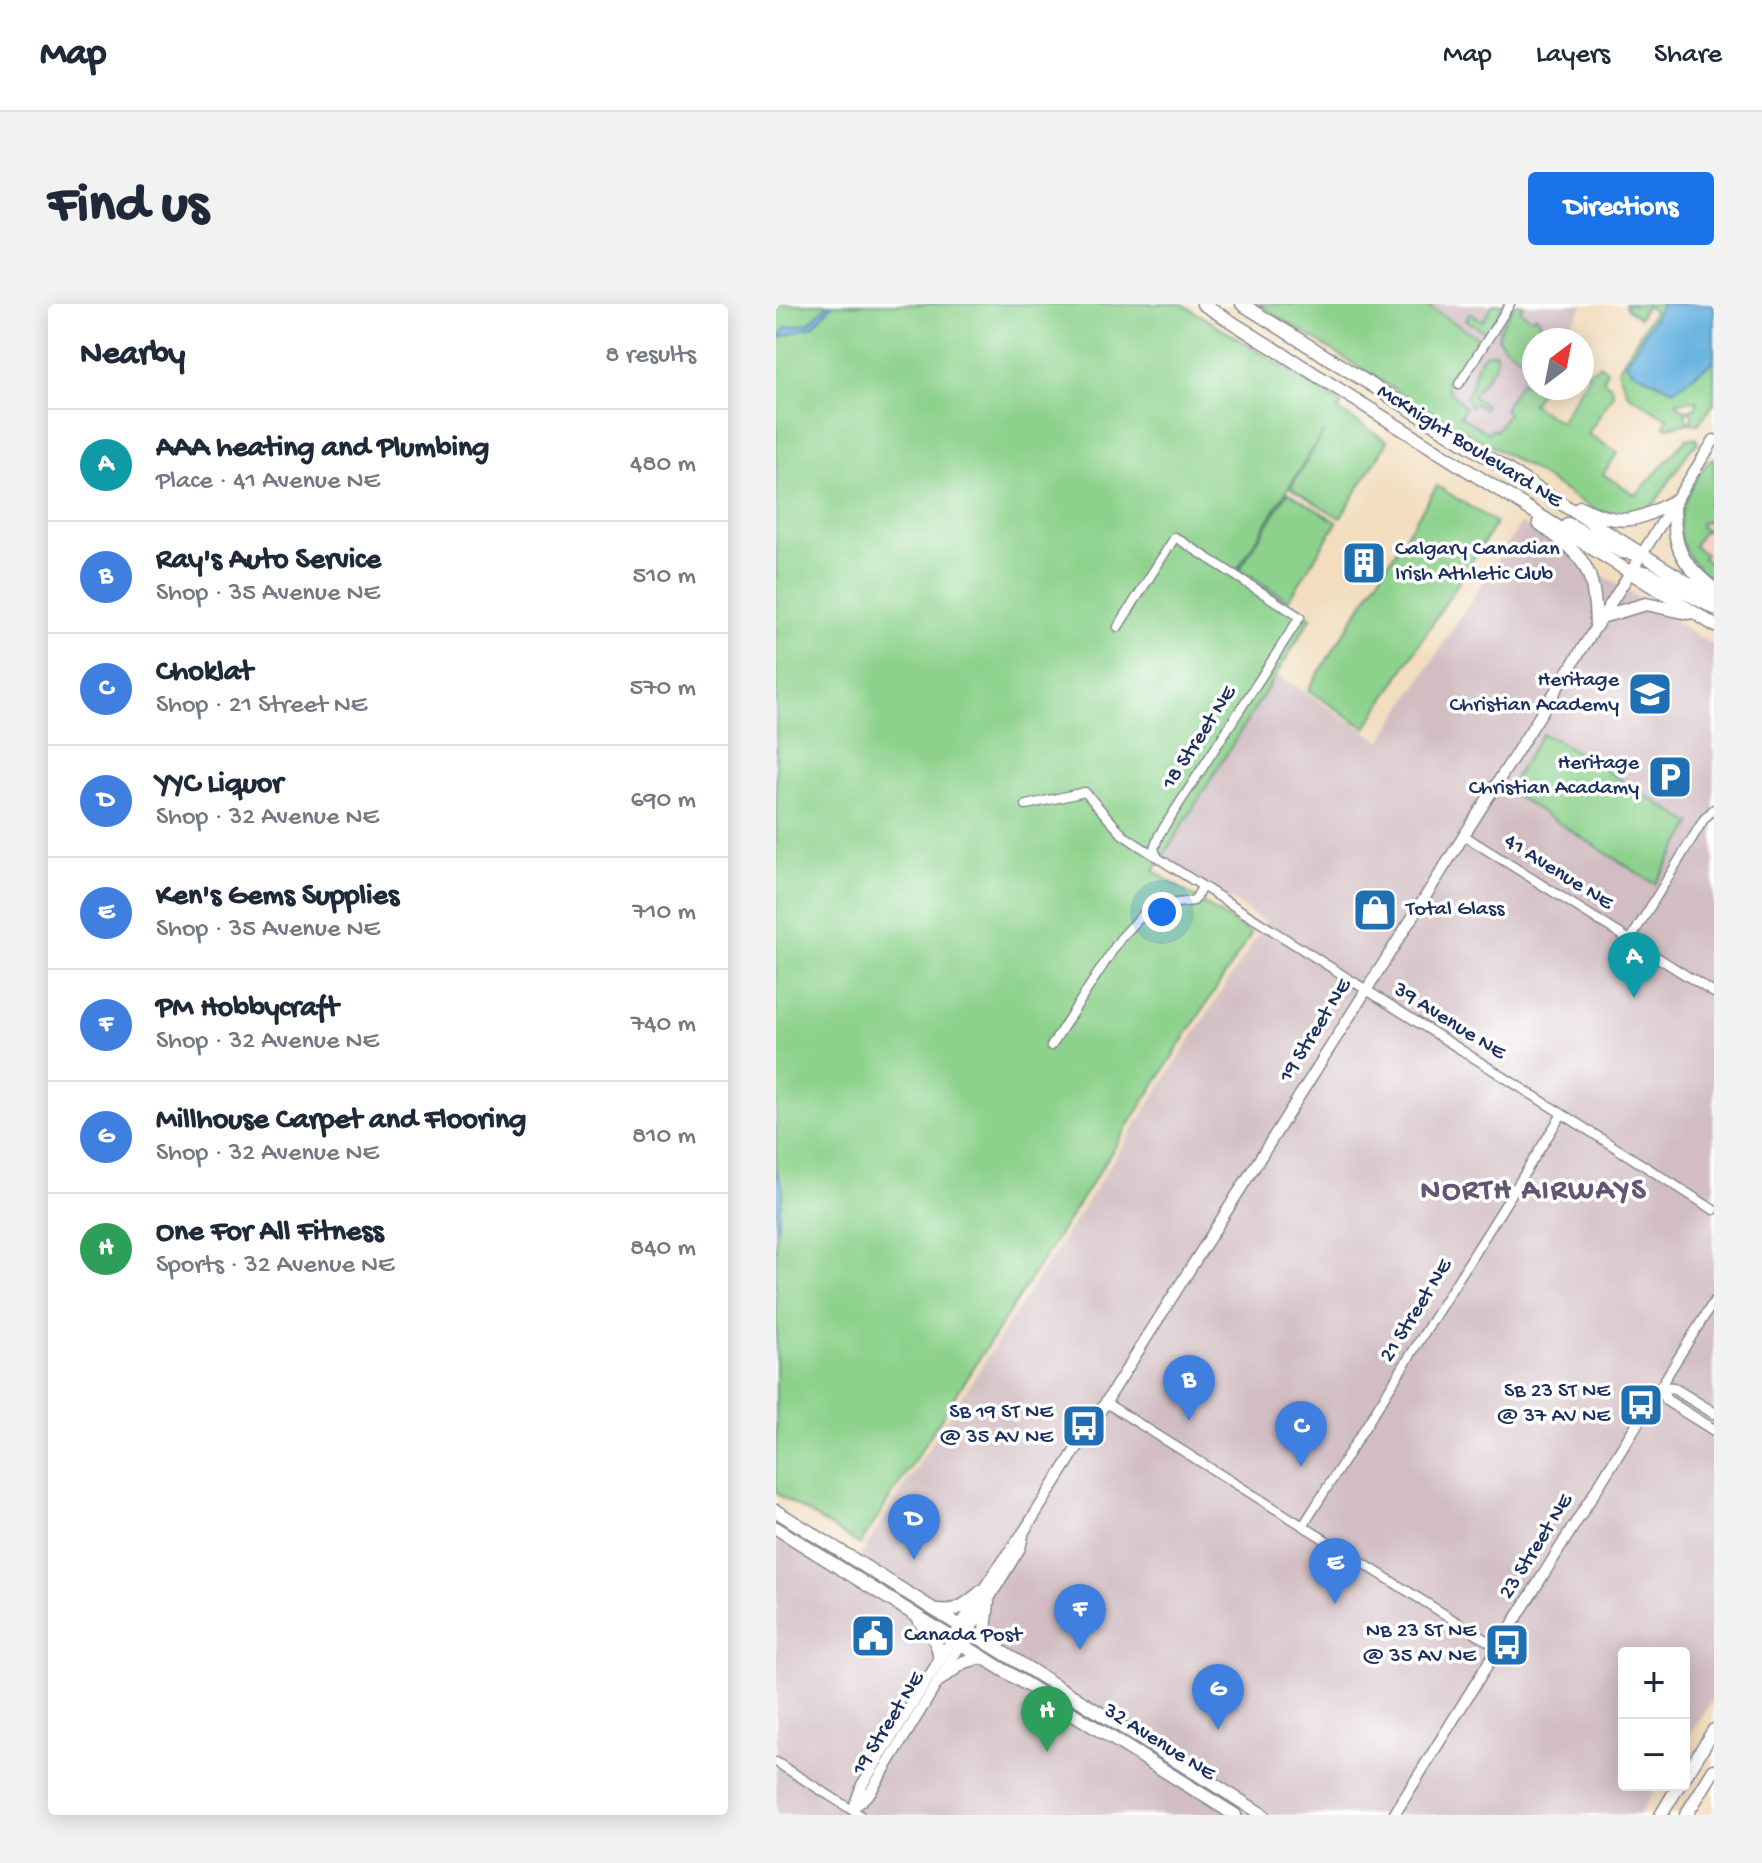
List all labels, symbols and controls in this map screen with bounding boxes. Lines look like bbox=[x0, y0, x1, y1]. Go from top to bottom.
text: Map bbox=[40, 33, 106, 77]
text: Map bbox=[1443, 39, 1492, 72]
text: Layers bbox=[1536, 39, 1610, 72]
text: Share bbox=[1654, 39, 1722, 72]
button: Directions bbox=[1528, 172, 1714, 245]
text: Find us bbox=[48, 175, 208, 241]
north arrow bbox=[1522, 328, 1594, 400]
text: Nearby bbox=[80, 336, 185, 376]
text: 8 results bbox=[605, 341, 696, 372]
street label: McKnight Boulevard NE bbox=[1372, 379, 1568, 515]
text: AAA heating and Plumbing bbox=[156, 432, 489, 467]
text: A bbox=[98, 450, 114, 481]
text: 480 m bbox=[630, 450, 696, 481]
text: Place · 41 Avenue NE bbox=[156, 467, 380, 498]
place label: Calgary Canadian Irish Athletic Club bbox=[1395, 537, 1560, 588]
building icon: Calgary Canadian Irish Athletic Club bbox=[1340, 539, 1388, 587]
text: Ray's Auto Service bbox=[156, 544, 381, 579]
text: B bbox=[99, 562, 113, 593]
text: 510 m bbox=[632, 562, 696, 593]
text: Shop · 35 Avenue NE bbox=[156, 579, 380, 610]
text: Choklat bbox=[156, 656, 253, 691]
place label: Heritage Christian Academy bbox=[1450, 668, 1620, 719]
school or university icon: Heritage Christian Academy bbox=[1626, 670, 1674, 718]
text: C bbox=[99, 674, 113, 705]
text: 570 m bbox=[629, 674, 696, 705]
street label: 18 Street NE bbox=[1156, 680, 1244, 795]
text: Shop · 21 Street NE bbox=[156, 691, 367, 722]
place label: Heritage Christian Acadamy bbox=[1469, 751, 1640, 802]
parking icon: Heritage Christian Acadamy bbox=[1646, 753, 1694, 801]
text: YYC Liquor bbox=[156, 768, 283, 803]
text: D bbox=[98, 786, 114, 817]
text: 690 m bbox=[630, 786, 696, 817]
text: Shop · 32 Avenue NE bbox=[156, 803, 379, 834]
street label: 41 Avenue NE bbox=[1499, 829, 1619, 918]
text: Ken's Gems Supplies bbox=[156, 880, 399, 915]
shop icon: Total Glass bbox=[1351, 886, 1399, 934]
your location bbox=[1142, 892, 1182, 932]
place label: Total Glass bbox=[1404, 897, 1505, 923]
text: E bbox=[98, 898, 114, 929]
text: 710 m bbox=[633, 898, 696, 929]
text: Shop · 35 Avenue NE bbox=[156, 915, 380, 946]
pin: A bbox=[1608, 932, 1660, 998]
street label: 19 Street NE bbox=[1273, 973, 1359, 1088]
street label: 39 Avenue NE bbox=[1387, 977, 1511, 1067]
text: PM Hobbycraft bbox=[156, 992, 339, 1027]
text: F bbox=[99, 1010, 113, 1041]
text: 740 m bbox=[631, 1010, 696, 1041]
text: Shop · 32 Avenue NE bbox=[156, 1027, 379, 1058]
text: Millhouse Carpet and Flooring bbox=[156, 1104, 526, 1139]
text: G bbox=[98, 1122, 114, 1153]
text: 810 m bbox=[632, 1122, 696, 1153]
text: Shop · 32 Avenue NE bbox=[156, 1139, 379, 1170]
district label: NORTH AIRWAYS bbox=[1421, 1175, 1647, 1210]
text: One For All Fitness bbox=[156, 1216, 384, 1251]
text: H bbox=[99, 1234, 113, 1265]
text: 840 m bbox=[630, 1234, 696, 1265]
text: Sports · 32 Avenue NE bbox=[156, 1251, 394, 1282]
street label: 21 Street NE bbox=[1375, 1253, 1460, 1367]
pin: B bbox=[1163, 1355, 1215, 1421]
place label: SB 23 ST NE @ 37 AV NE bbox=[1496, 1379, 1611, 1430]
bus stop icon: SB 23 ST NE @ 37 AV NE bbox=[1617, 1381, 1665, 1429]
place label: SB 19 ST NE @ 35 AV NE bbox=[939, 1400, 1054, 1451]
pin: C bbox=[1275, 1401, 1327, 1467]
bus stop icon: SB 19 ST NE @ 35 AV NE bbox=[1060, 1402, 1108, 1450]
street label: 23 Street NE bbox=[1494, 1488, 1580, 1605]
pin: D bbox=[888, 1494, 940, 1560]
pin: E bbox=[1309, 1538, 1361, 1604]
pin: F bbox=[1054, 1584, 1106, 1650]
public building icon: Canada Post bbox=[849, 1612, 897, 1660]
place label: NB 23 ST NE @ 35 AV NE bbox=[1362, 1619, 1477, 1670]
bus stop icon: NB 23 ST NE @ 35 AV NE bbox=[1483, 1621, 1531, 1669]
place label: Canada Post bbox=[904, 1623, 1024, 1649]
map controls bbox=[1618, 1647, 1690, 1791]
button: + bbox=[1618, 1647, 1690, 1719]
pin: G bbox=[1192, 1664, 1244, 1730]
street label: 19 Street NE bbox=[846, 1666, 932, 1781]
pin: H bbox=[1021, 1686, 1073, 1752]
street label: 32 Avenue NE bbox=[1097, 1698, 1221, 1788]
button: − bbox=[1618, 1719, 1690, 1791]

